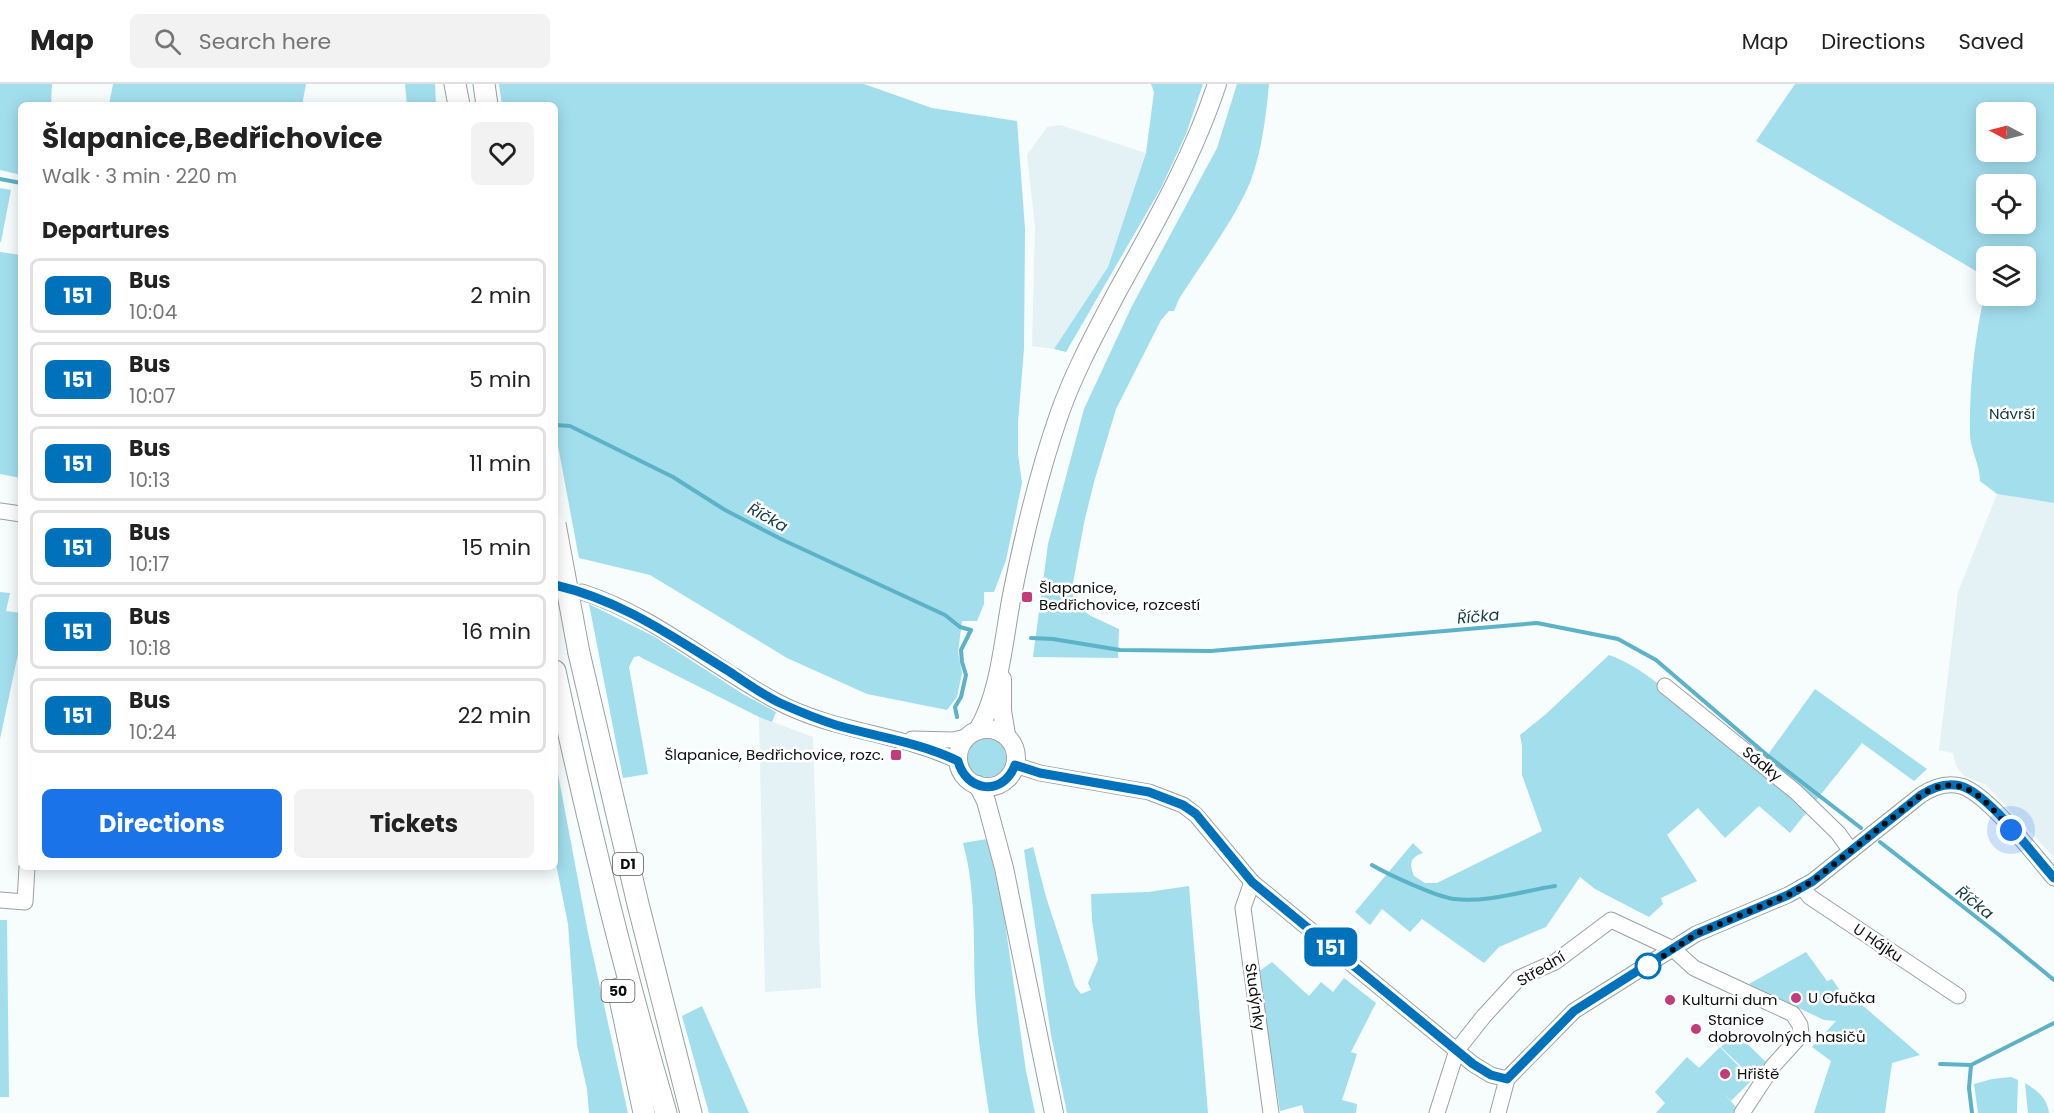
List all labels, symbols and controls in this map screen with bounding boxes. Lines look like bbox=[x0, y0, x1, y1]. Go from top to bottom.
search box bbox=[130, 14, 550, 68]
text: Map bbox=[30, 21, 94, 60]
icon: search bbox=[151, 25, 184, 58]
text: Search here bbox=[199, 26, 331, 57]
text: Map bbox=[1742, 27, 1788, 56]
text: Directions bbox=[1821, 27, 1925, 56]
text: Saved bbox=[1958, 27, 2024, 56]
north arrow bbox=[1976, 102, 2036, 162]
map controls bbox=[1976, 102, 2036, 306]
text: Šlapanice,Bedřichovice bbox=[42, 119, 382, 158]
button: heart bbox=[471, 122, 534, 185]
text: Walk · 3 min · 220 m bbox=[42, 162, 237, 190]
button: locate bbox=[1976, 174, 2036, 234]
text: Departures bbox=[42, 215, 170, 246]
button: layers bbox=[1976, 246, 2036, 306]
text: Bus bbox=[129, 265, 171, 296]
text: 2 min bbox=[470, 280, 531, 311]
text: 151 bbox=[63, 281, 93, 310]
text: 10:04 bbox=[129, 298, 177, 326]
text: Bus bbox=[129, 349, 171, 380]
text: 5 min bbox=[469, 364, 531, 395]
text: 151 bbox=[63, 365, 93, 394]
text: 10:07 bbox=[129, 382, 176, 410]
park label: Návrší bbox=[1989, 403, 2035, 424]
text: Bus bbox=[129, 433, 171, 464]
text: 11 min bbox=[469, 448, 531, 479]
text: 151 bbox=[63, 449, 93, 478]
text: 10:13 bbox=[129, 466, 170, 494]
water label: Říčka bbox=[744, 497, 792, 538]
text: Bus bbox=[129, 517, 171, 548]
text: 15 min bbox=[462, 532, 531, 563]
text: 151 bbox=[63, 533, 93, 562]
text: 10:17 bbox=[129, 550, 170, 578]
place label: Šlapanice, Bedřichovice, rozcestí bbox=[1039, 577, 1200, 615]
marker: Šlapanice, Bedřichovice, rozcestí bbox=[1020, 590, 1034, 604]
text: Bus bbox=[129, 601, 171, 632]
water label: Říčka bbox=[1456, 603, 1500, 630]
text: 16 min bbox=[462, 616, 531, 647]
text: 151 bbox=[63, 617, 93, 646]
text: 10:18 bbox=[129, 634, 171, 662]
text: Bus bbox=[129, 685, 171, 716]
text: 22 min bbox=[458, 700, 531, 731]
text: 151 bbox=[63, 701, 93, 730]
text: 10:24 bbox=[129, 718, 176, 746]
street label: Sádky bbox=[1738, 741, 1787, 786]
place label: Šlapanice, Bedřichovice, rozc. bbox=[664, 744, 884, 765]
marker: Šlapanice, Bedřichovice, rozc. bbox=[889, 748, 903, 762]
button: Directions bbox=[42, 789, 282, 858]
button: Tickets bbox=[294, 789, 534, 858]
your location bbox=[1996, 815, 2026, 845]
road number: D1 bbox=[613, 853, 643, 875]
water label: Říčka bbox=[1951, 880, 1999, 925]
street label: U Hájku bbox=[1849, 918, 1907, 967]
line badge: 151 bbox=[1296, 928, 1366, 966]
text: 151 bbox=[1316, 933, 1346, 962]
street label: Střední bbox=[1513, 946, 1569, 991]
unlabelled marker bbox=[1635, 953, 1661, 979]
street label: Studýnky bbox=[1240, 962, 1271, 1033]
road number: 50 bbox=[602, 980, 634, 1002]
place label: U Ofučka bbox=[1808, 987, 1875, 1008]
place label: Kulturni dum bbox=[1682, 989, 1777, 1010]
marker: U Ofučka bbox=[1789, 991, 1803, 1005]
marker: Kulturni dum bbox=[1663, 993, 1677, 1007]
place label: Stanice dobrovolných hasičů bbox=[1708, 1009, 1866, 1047]
marker: Stanice dobrovolných hasičů bbox=[1689, 1022, 1703, 1036]
place label: Hřiště bbox=[1737, 1063, 1779, 1084]
marker: Hřiště bbox=[1718, 1067, 1732, 1081]

